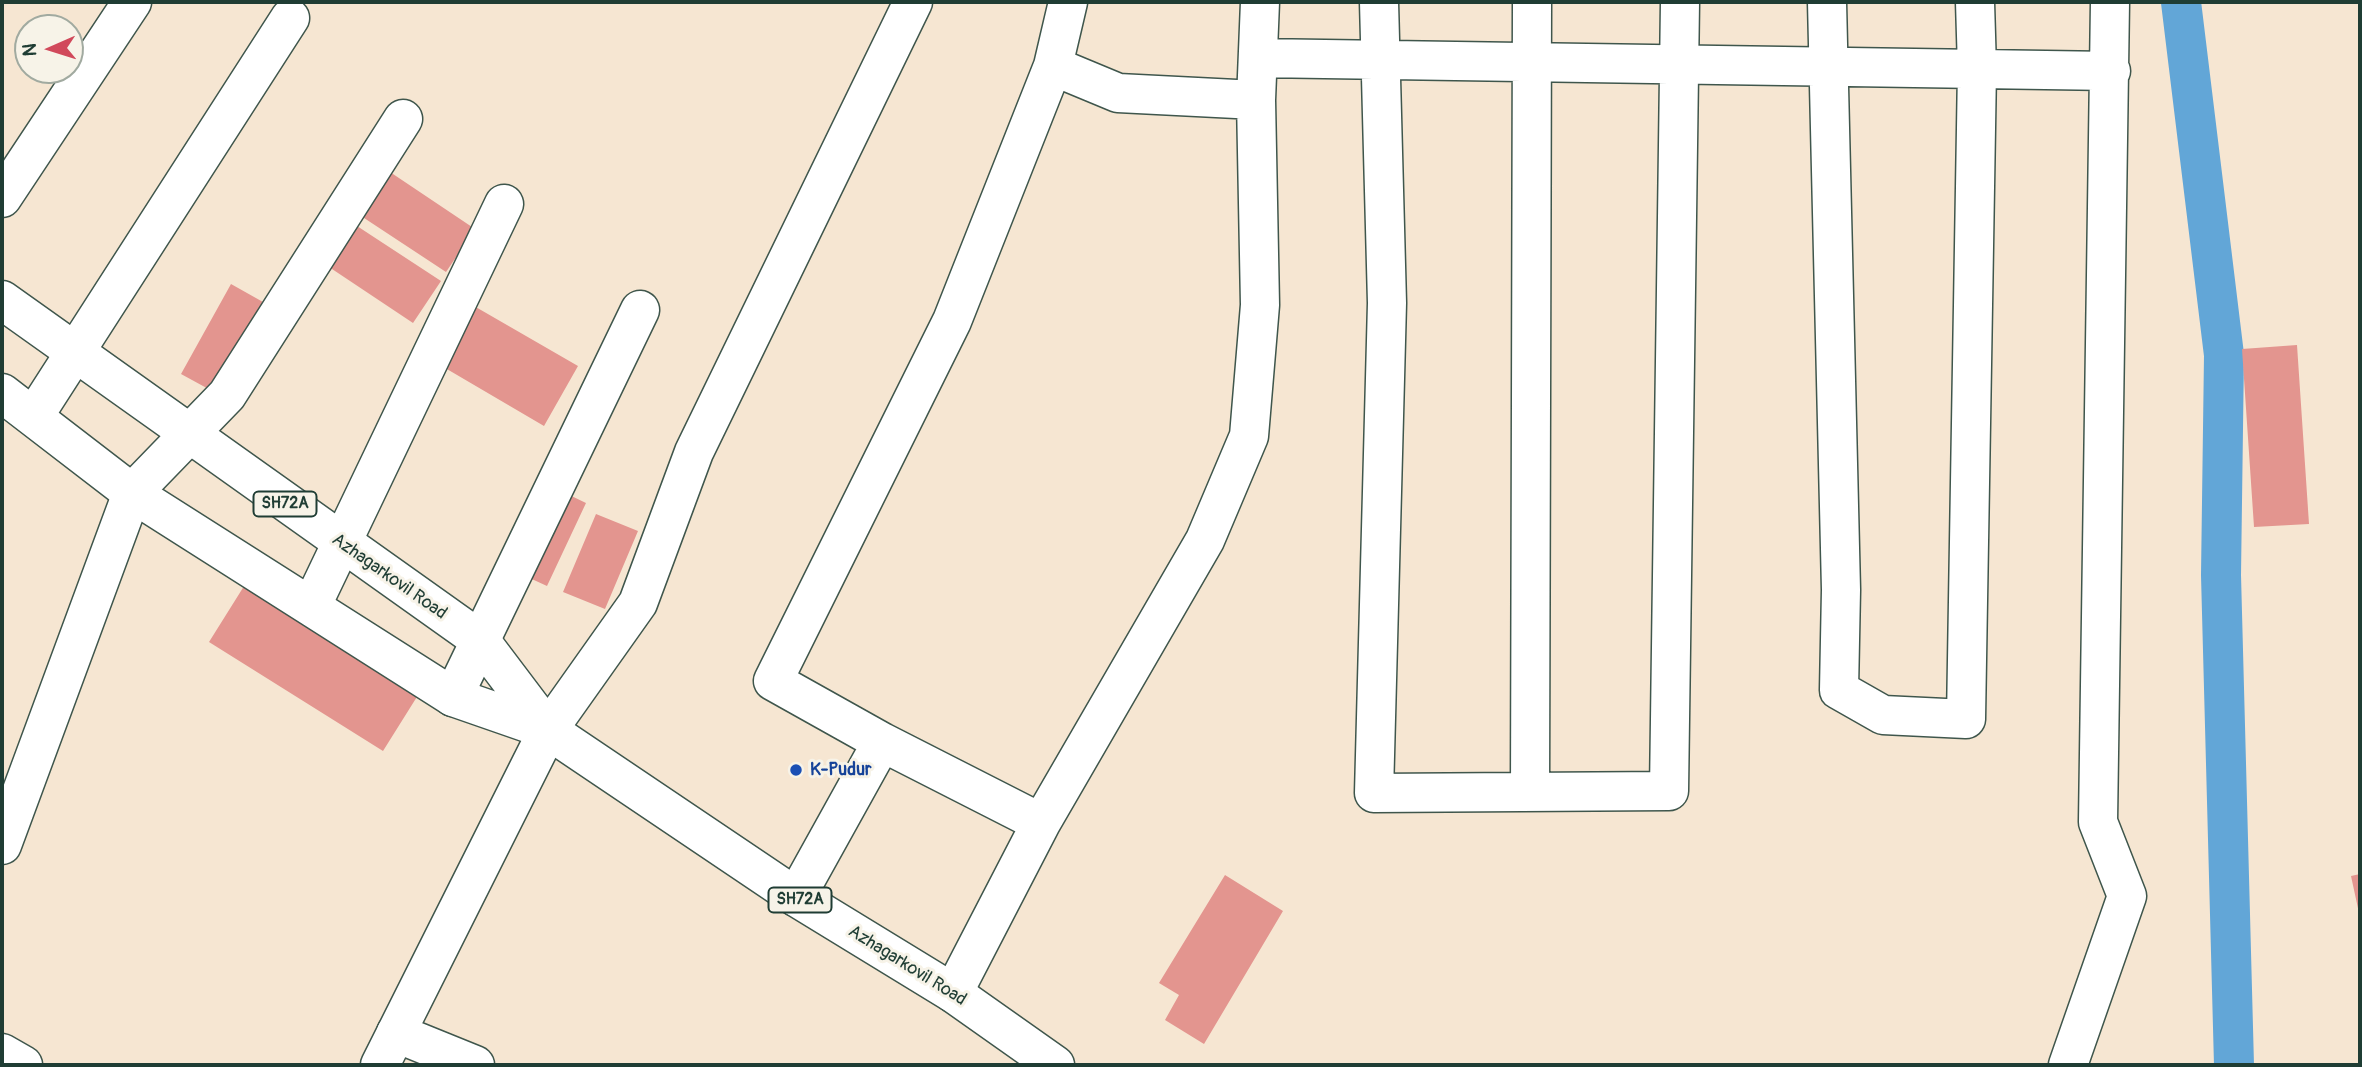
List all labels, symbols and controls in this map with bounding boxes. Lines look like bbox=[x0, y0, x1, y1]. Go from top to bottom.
north arrow bbox=[14, 14, 84, 84]
text: N bbox=[18, 43, 42, 57]
road number: SH72A bbox=[254, 491, 316, 516]
street label: Azhagarkovil Road bbox=[327, 529, 451, 625]
place label: K-Pudur bbox=[810, 759, 871, 781]
marker: K-Pudur bbox=[788, 762, 804, 778]
road number: SH72A bbox=[768, 888, 832, 912]
street label: Azhagarkovil Road bbox=[844, 921, 970, 1011]

